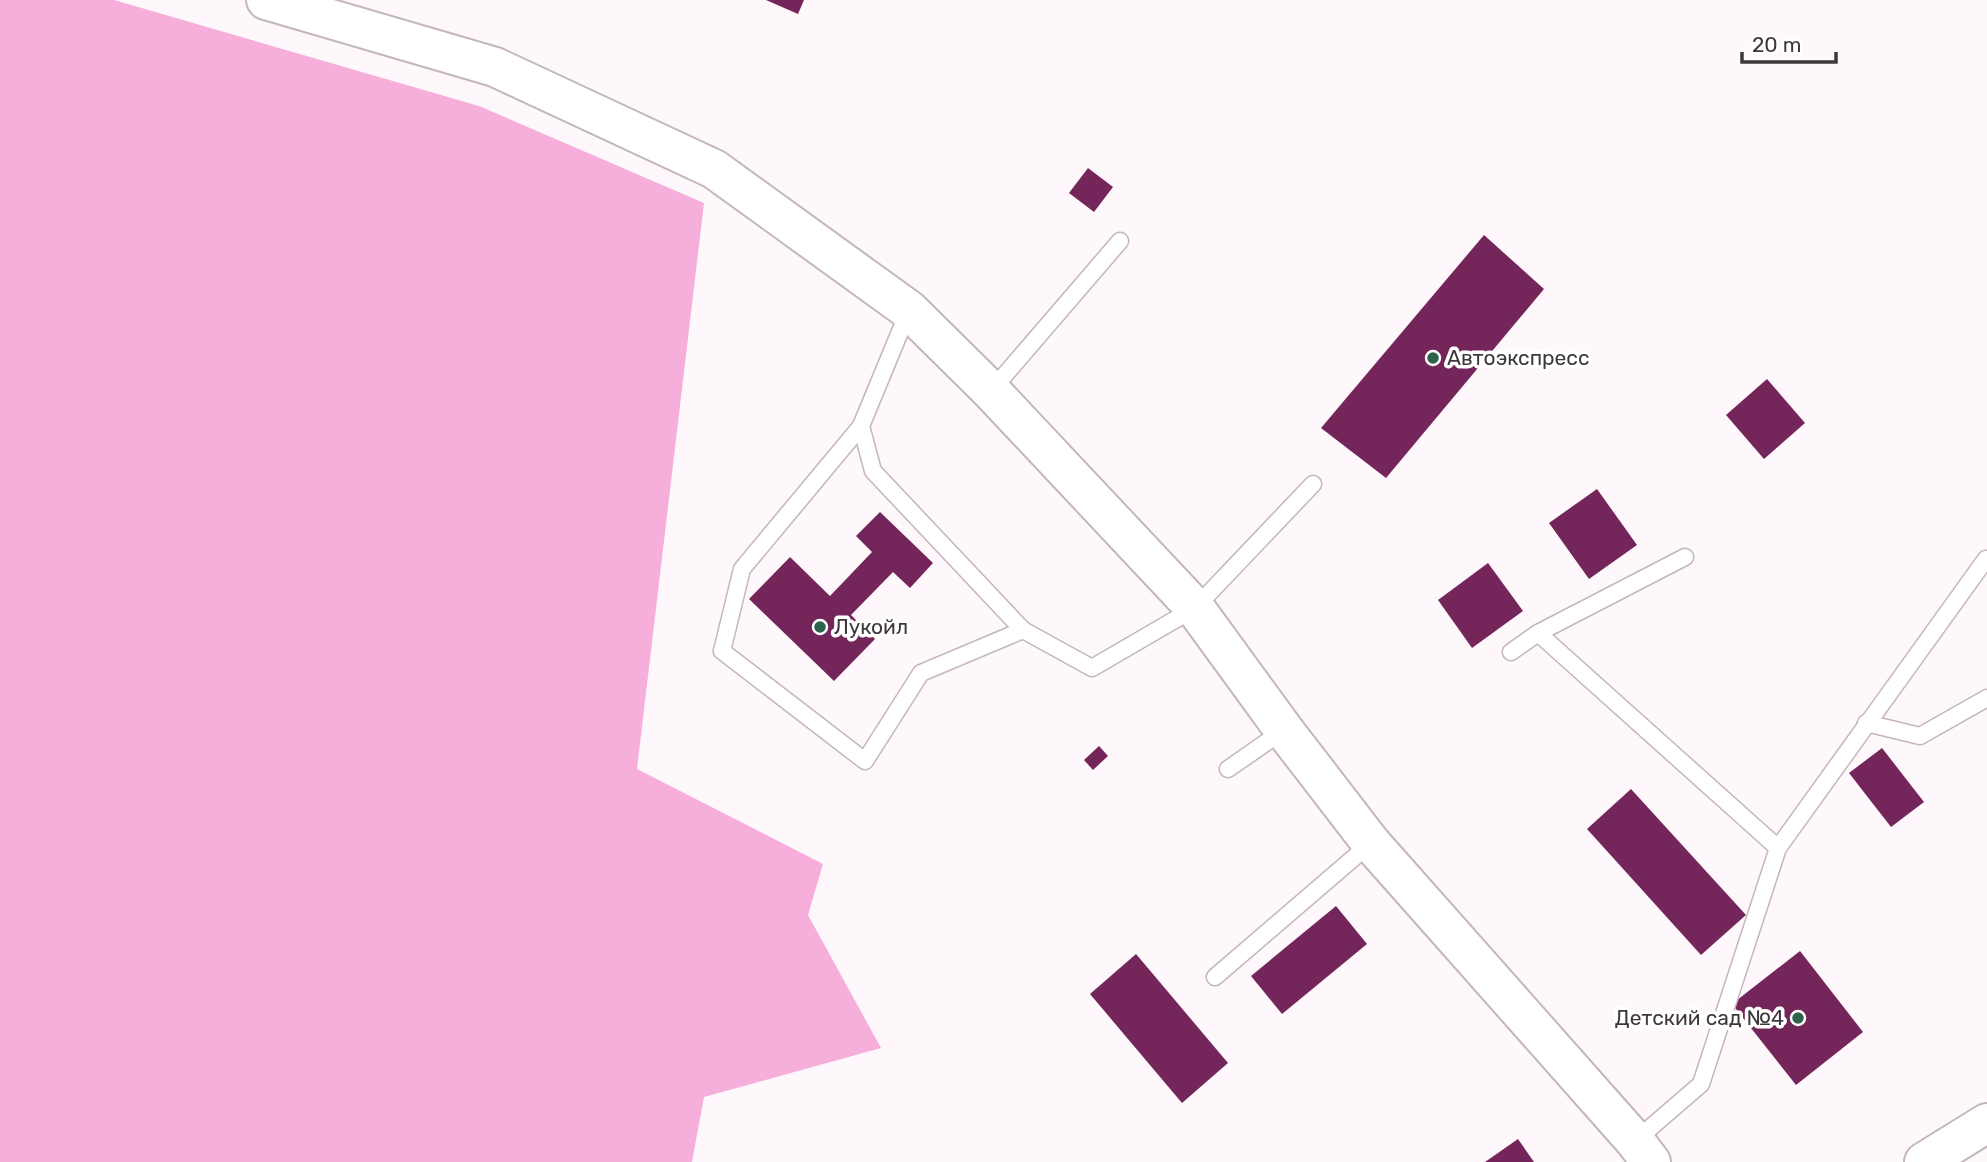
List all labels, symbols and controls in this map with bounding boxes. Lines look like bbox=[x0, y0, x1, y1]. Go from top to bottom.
scale bar bbox=[1742, 21, 1836, 65]
text: 20 m bbox=[1752, 32, 1801, 57]
place label: Автоэкспресс bbox=[1447, 345, 1590, 370]
marker: Автоэкспресс bbox=[1425, 350, 1441, 366]
place label: Лукойл bbox=[834, 614, 908, 639]
marker: Лукойл bbox=[812, 619, 828, 635]
place label: Детский сад №4 bbox=[1615, 1005, 1784, 1030]
marker: Детский сад №4 bbox=[1790, 1010, 1806, 1026]

